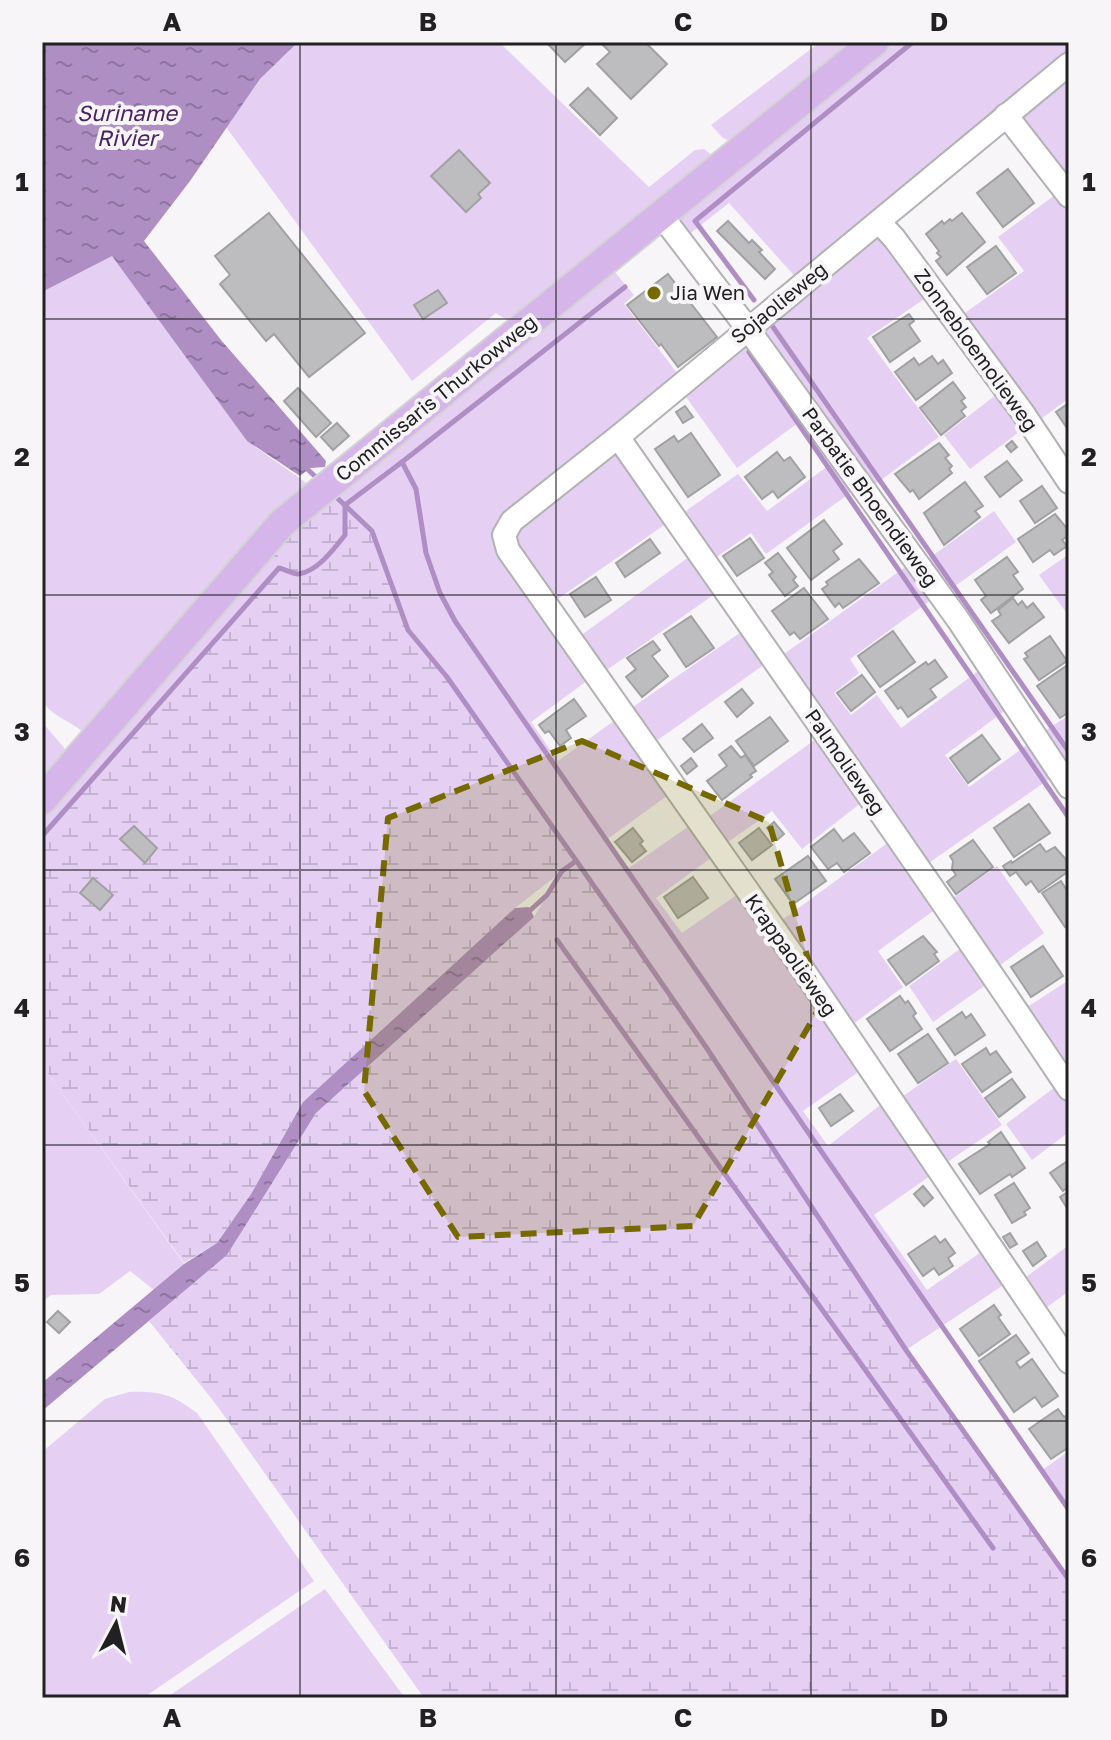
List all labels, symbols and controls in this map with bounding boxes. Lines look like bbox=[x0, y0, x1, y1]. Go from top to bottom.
text: A bbox=[163, 6, 182, 37]
text: B bbox=[419, 6, 437, 37]
text: C bbox=[674, 6, 692, 37]
text: D bbox=[930, 6, 948, 37]
water label: Suriname Rivier bbox=[77, 99, 179, 151]
text: 1 bbox=[15, 166, 29, 197]
text: 1 bbox=[1082, 166, 1096, 197]
street label: Sojaolieweg bbox=[726, 256, 831, 348]
street label: Zonnebloemolieweg bbox=[910, 264, 1044, 435]
place label: Jia Wen bbox=[670, 280, 745, 304]
marker: Jia Wen bbox=[645, 284, 663, 302]
street label: Commissaris Thurkowweg bbox=[330, 309, 541, 486]
street label: Parbatie Bhoendieweg bbox=[798, 402, 944, 591]
text: 2 bbox=[14, 441, 30, 472]
text: 2 bbox=[1081, 441, 1097, 472]
street label: Palmolieweg bbox=[801, 704, 891, 819]
text: 3 bbox=[14, 716, 30, 747]
text: 3 bbox=[1081, 716, 1097, 747]
street label: Krappaolieweg bbox=[741, 889, 843, 1020]
text: 4 bbox=[14, 992, 30, 1023]
text: 4 bbox=[1081, 992, 1097, 1023]
text: 5 bbox=[14, 1267, 30, 1298]
text: 5 bbox=[1081, 1267, 1097, 1298]
text: 6 bbox=[14, 1542, 30, 1573]
text: 6 bbox=[1081, 1542, 1097, 1573]
north arrow bbox=[76, 1584, 156, 1664]
text: N bbox=[109, 1589, 128, 1618]
text: A bbox=[163, 1702, 182, 1733]
text: B bbox=[419, 1702, 437, 1733]
text: C bbox=[674, 1702, 692, 1733]
text: D bbox=[930, 1702, 948, 1733]

